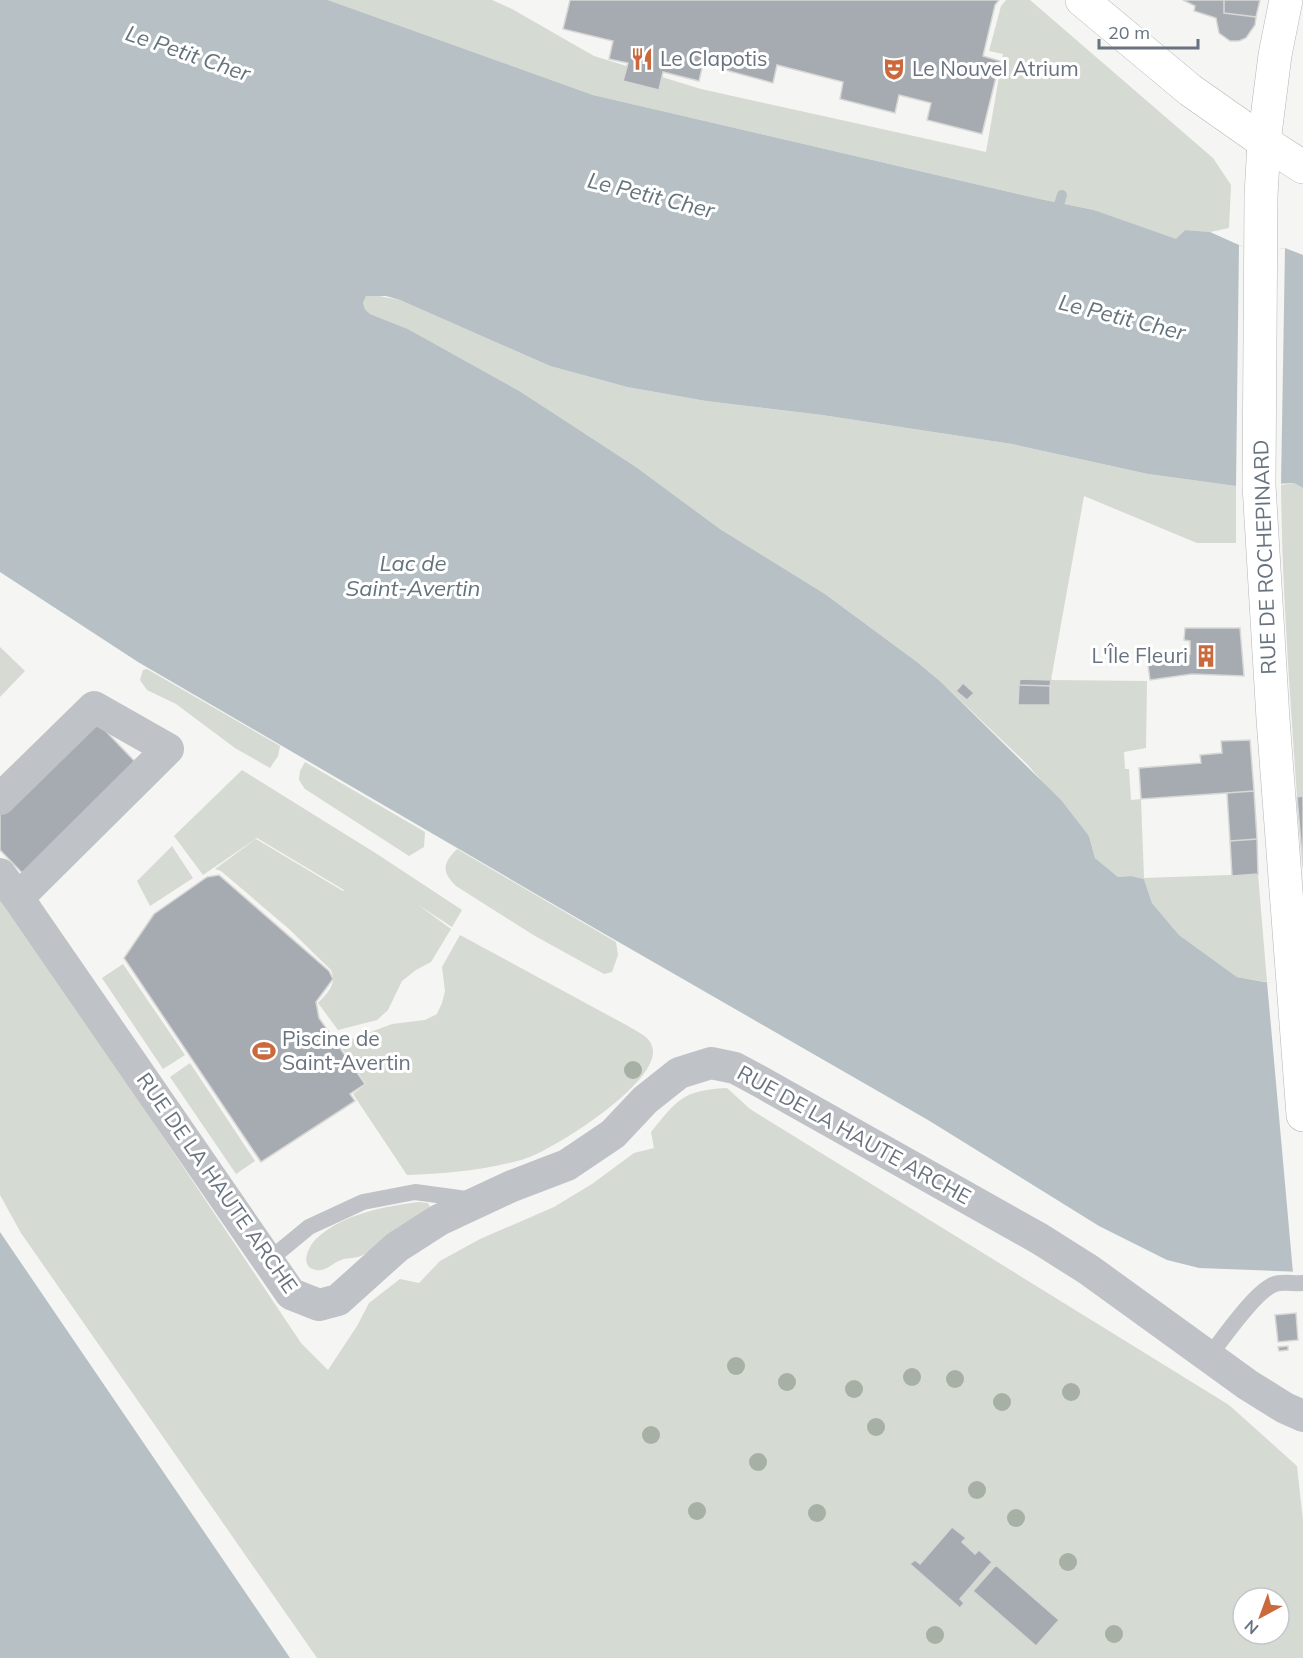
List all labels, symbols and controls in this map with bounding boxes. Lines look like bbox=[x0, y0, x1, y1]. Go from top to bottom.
scale bar bbox=[1099, 12, 1198, 50]
water label: Le Petit Cher bbox=[122, 19, 255, 88]
text: 20 m bbox=[1108, 21, 1150, 44]
place label: Le Clapotis bbox=[660, 45, 767, 71]
restaurant icon: Le Clapotis bbox=[629, 46, 655, 72]
place label: Le Nouvel Atrium bbox=[912, 55, 1079, 81]
theatre icon: Le Nouvel Atrium bbox=[881, 56, 907, 82]
water label: Le Petit Cher bbox=[585, 166, 718, 225]
water label: Le Petit Cher bbox=[1056, 288, 1189, 347]
street label: RUE DE ROCHEPINARD bbox=[1247, 439, 1281, 675]
water label: Lac de Saint-Avertin bbox=[346, 549, 480, 602]
place label: L'Île Fleuri bbox=[1092, 642, 1188, 668]
building icon: L'Île Fleuri bbox=[1193, 643, 1219, 669]
place label: Piscine de Saint-Avertin bbox=[282, 1025, 411, 1075]
sports icon: Piscine de Saint-Avertin bbox=[251, 1038, 277, 1064]
street label: RUE DE LA HAUTE ARCHE bbox=[733, 1059, 976, 1209]
street label: RUE DE LA HAUTE ARCHE bbox=[132, 1067, 304, 1298]
north arrow bbox=[1231, 1586, 1291, 1646]
text: N bbox=[1240, 1616, 1262, 1639]

